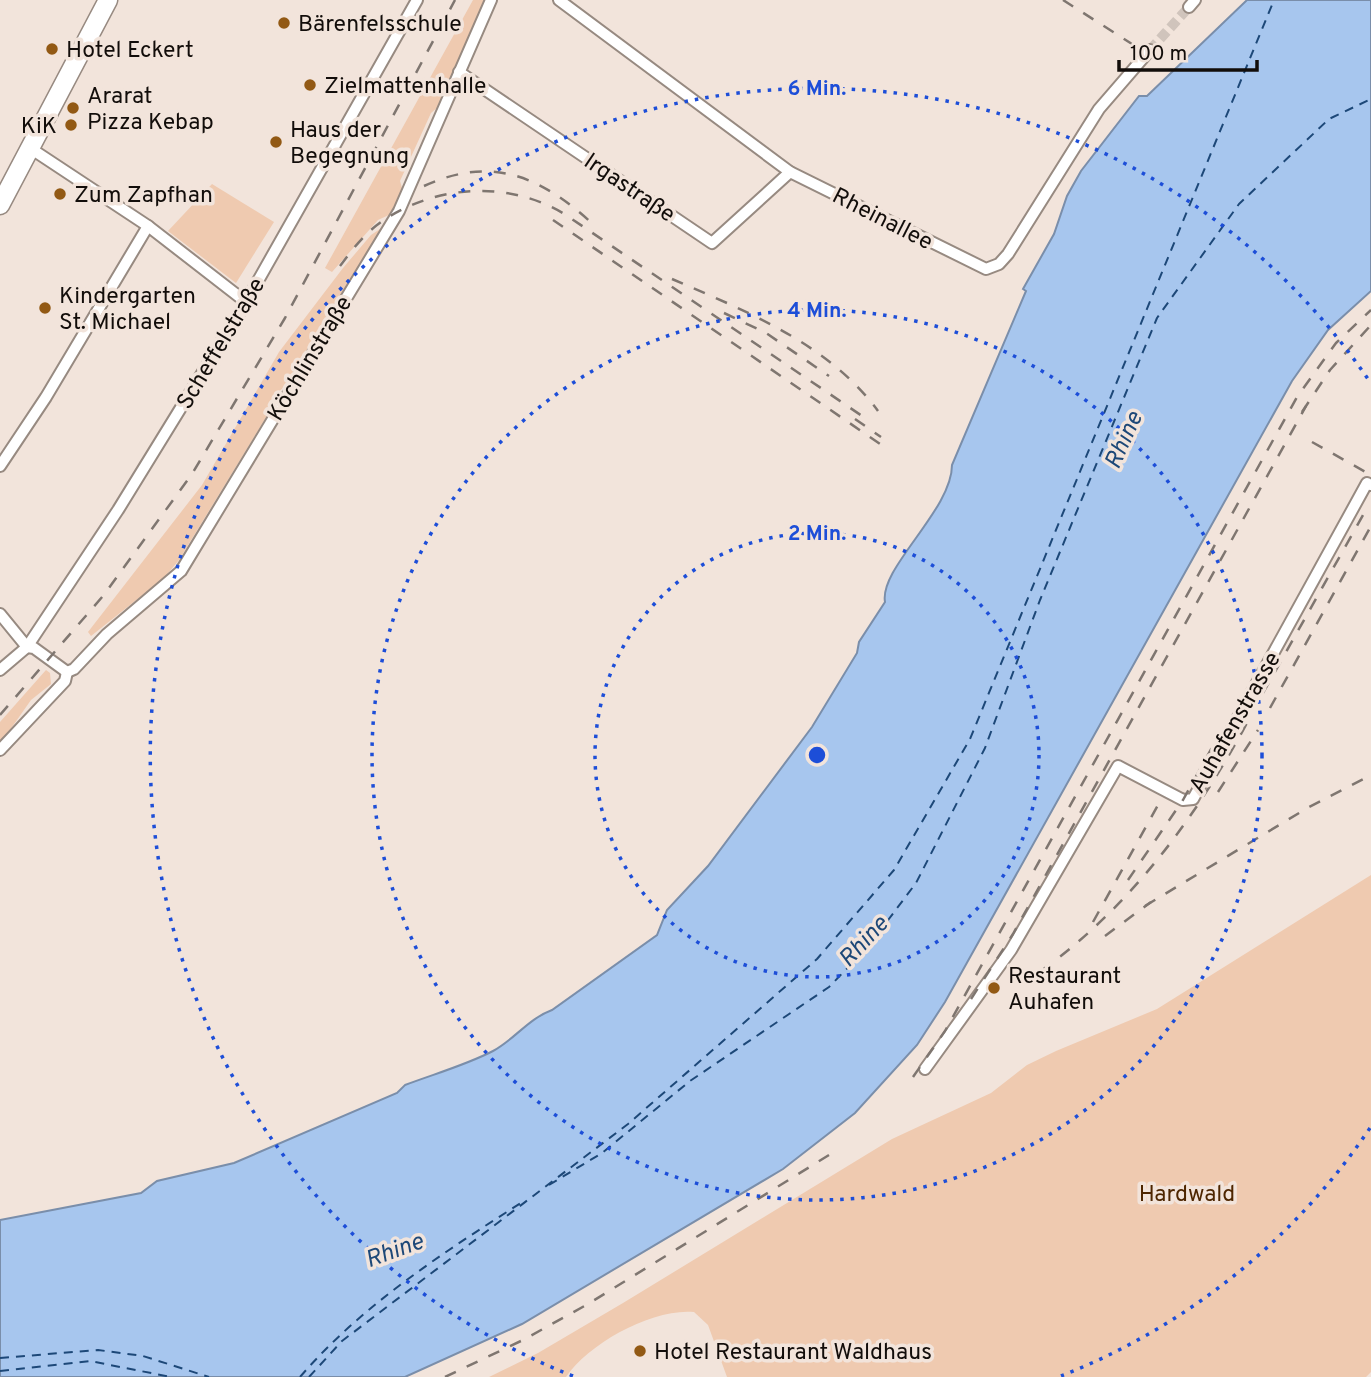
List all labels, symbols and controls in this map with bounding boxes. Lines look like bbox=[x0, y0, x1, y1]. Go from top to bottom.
place label: Bärenfelsschule bbox=[298, 11, 462, 40]
marker: Bärenfelsschule bbox=[276, 15, 292, 31]
scale bar bbox=[1119, 28, 1257, 72]
place label: Hotel Eckert bbox=[66, 37, 194, 66]
marker: Hotel Eckert bbox=[44, 41, 60, 57]
text: 100 m bbox=[1130, 41, 1187, 68]
place label: Zielmattenhalle bbox=[324, 73, 487, 102]
text: 6 Min. bbox=[788, 76, 846, 103]
marker: Zielmattenhalle bbox=[302, 77, 318, 93]
place label: Ararat Pizza Kebap bbox=[87, 83, 214, 138]
marker: Ararat Pizza Kebap bbox=[65, 100, 81, 116]
place label: KiK bbox=[21, 113, 57, 142]
marker: KiK bbox=[63, 117, 79, 133]
place label: Haus der Begegnung bbox=[290, 117, 409, 172]
marker: Haus der Begegnung bbox=[268, 134, 284, 150]
street label: Irgastraße bbox=[577, 148, 680, 230]
place label: Zum Zapfhan bbox=[74, 182, 213, 211]
street label: Rheinallee bbox=[827, 183, 937, 258]
marker: Zum Zapfhan bbox=[52, 186, 68, 202]
street label: Scheffelstraße bbox=[171, 273, 273, 415]
place label: Kindergarten St. Michael bbox=[59, 283, 196, 338]
street label: Köchlinstraße bbox=[262, 291, 360, 427]
text: 4 Min. bbox=[787, 298, 847, 325]
marker: Kindergarten St. Michael bbox=[37, 300, 53, 316]
water label: Rhine bbox=[1099, 407, 1151, 474]
text: 2 Min. bbox=[788, 521, 846, 548]
street label: Auhafenstrasse bbox=[1184, 647, 1288, 799]
centre of rings bbox=[805, 743, 829, 767]
water label: Rhine bbox=[833, 910, 896, 974]
place label: Restaurant Auhafen bbox=[1008, 963, 1121, 1018]
marker: Restaurant Auhafen bbox=[986, 980, 1002, 996]
park label: Hardwald bbox=[1139, 1181, 1235, 1210]
water label: Rhine bbox=[361, 1227, 428, 1276]
place label: Hotel Restaurant Waldhaus bbox=[654, 1339, 932, 1368]
marker: Hotel Restaurant Waldhaus bbox=[632, 1343, 648, 1359]

